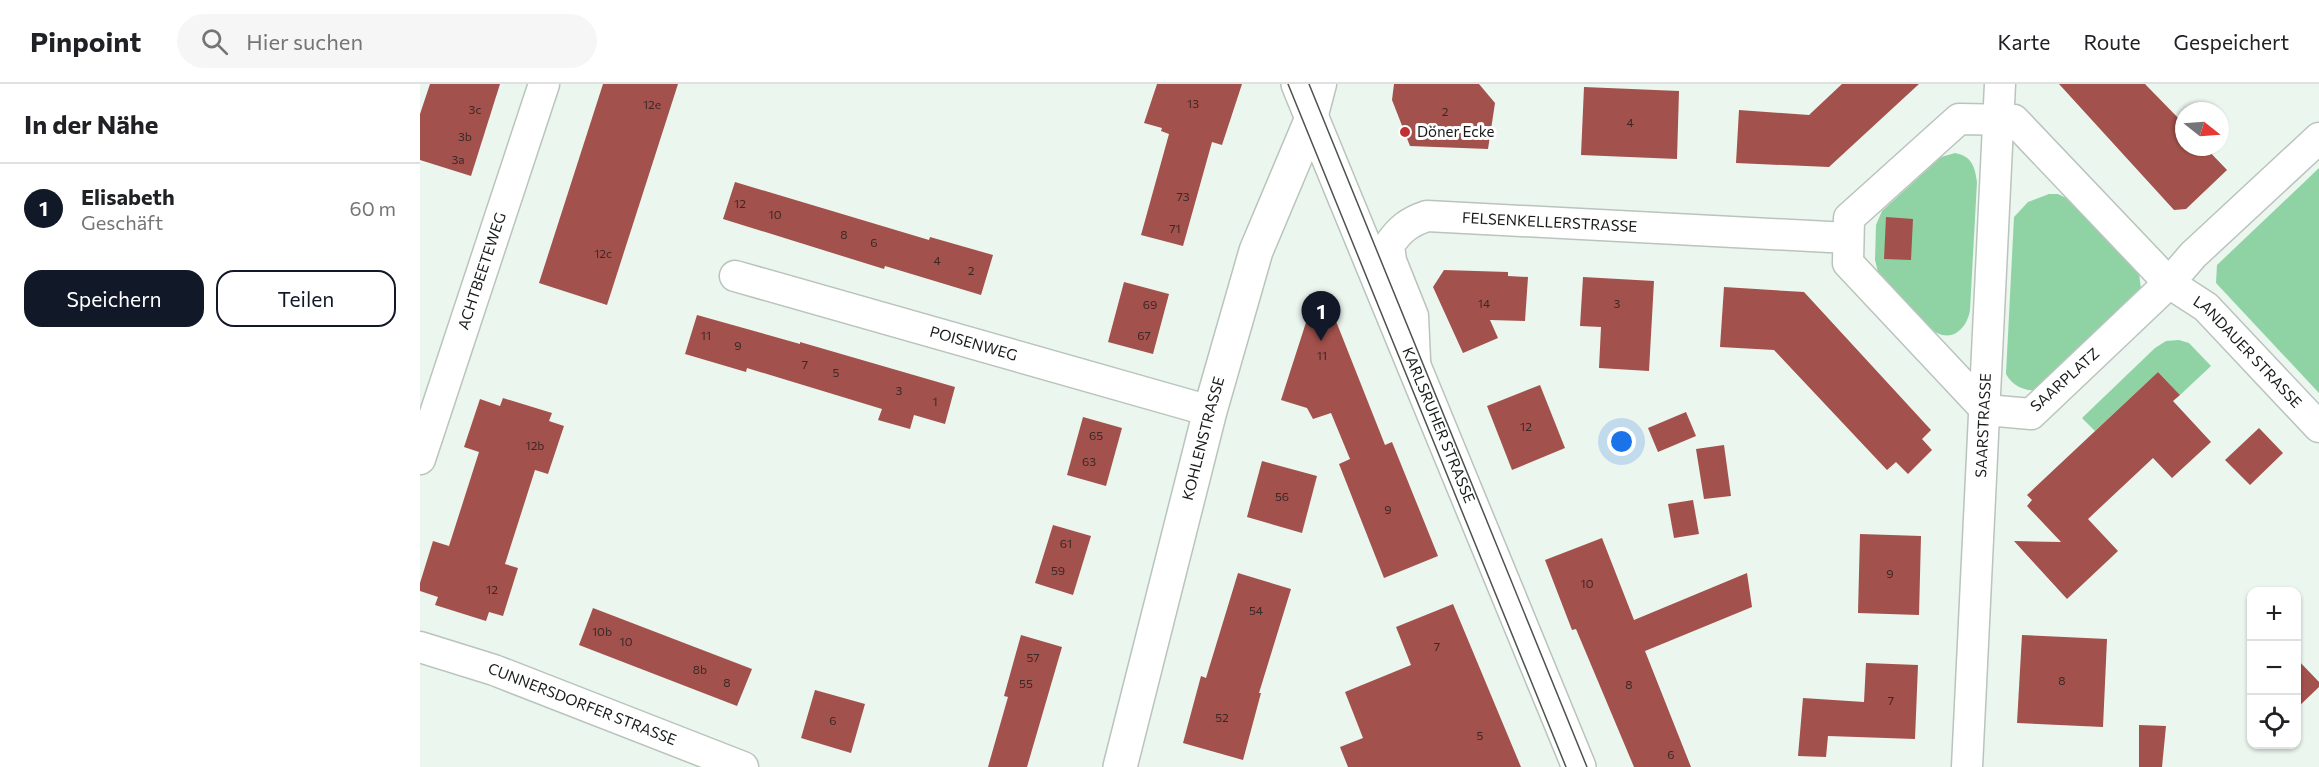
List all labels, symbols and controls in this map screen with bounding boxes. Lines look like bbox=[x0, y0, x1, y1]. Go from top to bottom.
search box bbox=[177, 14, 597, 68]
text: Pinpoint bbox=[30, 24, 141, 58]
icon: search bbox=[198, 25, 231, 58]
text: Hier suchen bbox=[246, 28, 363, 55]
text: Karte bbox=[1997, 29, 2050, 54]
text: Route bbox=[2083, 29, 2141, 54]
text: Gespeichert bbox=[2174, 29, 2289, 54]
house number: 13 bbox=[1187, 96, 1199, 110]
house number: 12e bbox=[643, 97, 661, 111]
house number: 3c bbox=[469, 102, 481, 116]
north arrow bbox=[2175, 102, 2229, 156]
house number: 2 bbox=[1442, 104, 1449, 118]
text: In der Nähe bbox=[24, 108, 159, 139]
house number: 4 bbox=[1626, 115, 1634, 129]
place label: Döner Ecke bbox=[1417, 122, 1494, 140]
marker: Döner Ecke bbox=[1398, 125, 1412, 139]
house number: 3b bbox=[458, 129, 472, 143]
house number: 3a bbox=[451, 152, 465, 166]
text: Elisabeth bbox=[81, 183, 175, 210]
house number: 73 bbox=[1176, 189, 1190, 203]
text: 1 bbox=[39, 196, 48, 220]
text: 60 m bbox=[350, 196, 396, 220]
house number: 12 bbox=[734, 196, 746, 210]
house number: 10 bbox=[769, 207, 782, 221]
street label: FELSENKELLERSTRASSE bbox=[1462, 208, 1638, 235]
text: Geschäft bbox=[81, 210, 163, 234]
street label: ACHTBEETEWEG bbox=[453, 210, 509, 332]
house number: 71 bbox=[1169, 221, 1181, 235]
house number: 8 bbox=[840, 227, 848, 241]
house number: 6 bbox=[870, 235, 878, 249]
house number: 12c bbox=[594, 246, 612, 260]
house number: 4 bbox=[933, 253, 941, 267]
house number: 2 bbox=[968, 263, 975, 277]
button: Speichern bbox=[24, 270, 204, 327]
button: Teilen bbox=[216, 270, 396, 327]
street label: LANDAUER STRASSE bbox=[2190, 291, 2306, 411]
pin: 1 bbox=[1302, 292, 1340, 341]
house number: 14 bbox=[1478, 296, 1490, 310]
house number: 3 bbox=[1614, 296, 1621, 310]
house number: 69 bbox=[1143, 297, 1157, 311]
street label: POISENWEG bbox=[928, 322, 1020, 364]
house number: 11 bbox=[701, 328, 711, 342]
house number: 67 bbox=[1137, 328, 1151, 342]
house number: 9 bbox=[734, 338, 742, 352]
street label: KARLSRUHER STRASSE bbox=[1399, 344, 1479, 506]
street label: SAARPLATZ bbox=[2026, 344, 2102, 415]
house number: 11 bbox=[1317, 348, 1327, 362]
house number: 7 bbox=[802, 357, 808, 371]
house number: 5 bbox=[833, 365, 840, 379]
street label: SAARSTRASSE bbox=[1971, 372, 1994, 478]
street label: KOHLENSTRASSE bbox=[1178, 374, 1227, 502]
house number: 3 bbox=[896, 383, 903, 397]
house number: 1 bbox=[932, 394, 938, 408]
house number: 12 bbox=[1520, 419, 1532, 433]
your location bbox=[1607, 427, 1636, 456]
house number: 65 bbox=[1089, 428, 1103, 442]
house number: 12b bbox=[526, 438, 544, 452]
house number: 63 bbox=[1082, 454, 1096, 468]
house number: 56 bbox=[1275, 489, 1289, 503]
house number: 9 bbox=[1384, 502, 1392, 516]
house number: 61 bbox=[1060, 536, 1072, 550]
house number: 59 bbox=[1051, 563, 1065, 577]
house number: 9 bbox=[1886, 566, 1894, 580]
house number: 10 bbox=[1581, 576, 1594, 590]
house number: 12 bbox=[486, 582, 498, 596]
map controls bbox=[2247, 587, 2301, 749]
button: + bbox=[2247, 587, 2301, 641]
house number: 54 bbox=[1249, 603, 1263, 617]
house number: 10b bbox=[592, 624, 612, 638]
house number: 10 bbox=[620, 634, 633, 648]
house number: 7 bbox=[1434, 639, 1440, 653]
button: − bbox=[2247, 641, 2301, 695]
house number: 57 bbox=[1026, 650, 1040, 664]
street label: CUNNERSDORFER STRASSE bbox=[486, 659, 679, 748]
house number: 8b bbox=[693, 662, 707, 676]
house number: 8 bbox=[2058, 673, 2066, 687]
house number: 8 bbox=[723, 675, 731, 689]
house number: 55 bbox=[1019, 676, 1033, 690]
house number: 8 bbox=[1625, 677, 1633, 691]
house number: 7 bbox=[1888, 693, 1894, 707]
button: locate bbox=[2247, 695, 2301, 749]
house number: 52 bbox=[1215, 710, 1229, 724]
house number: 6 bbox=[829, 713, 837, 727]
house number: 5 bbox=[1477, 728, 1484, 742]
house number: 6 bbox=[1667, 747, 1675, 761]

